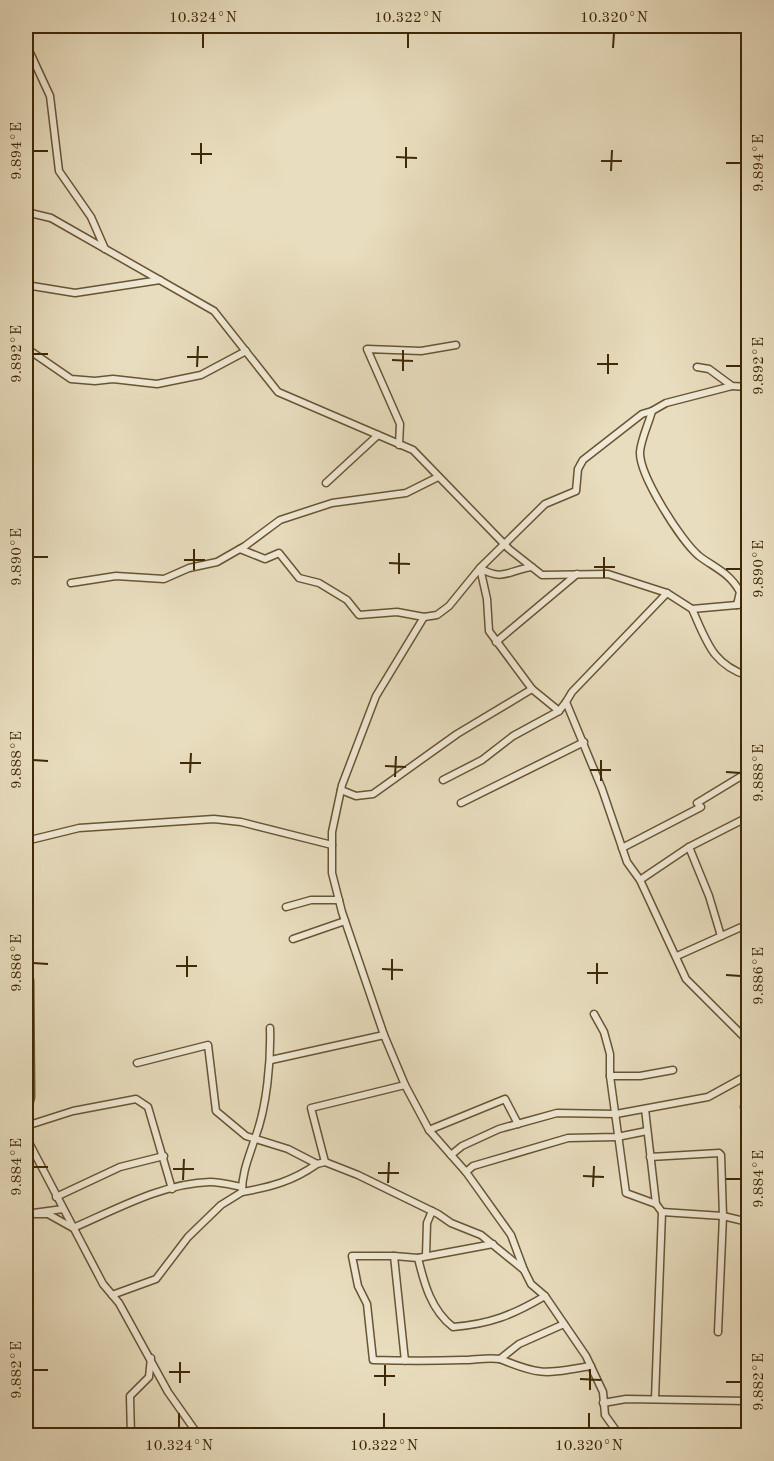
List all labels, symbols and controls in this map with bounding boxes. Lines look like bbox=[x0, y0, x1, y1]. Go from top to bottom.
text: 10.324°N bbox=[169, 11, 237, 26]
text: 10.322°N bbox=[374, 11, 442, 26]
text: 10.320°N bbox=[580, 11, 648, 26]
text: 9.894°E bbox=[10, 122, 25, 180]
text: 9.894°E bbox=[752, 134, 767, 192]
text: 9.892°E bbox=[10, 325, 25, 383]
text: 9.892°E bbox=[752, 337, 767, 395]
text: 9.890°E bbox=[10, 528, 25, 586]
text: 9.890°E bbox=[752, 540, 767, 598]
text: 9.888°E bbox=[10, 731, 25, 789]
text: 9.888°E bbox=[752, 744, 767, 802]
text: 9.886°E bbox=[10, 934, 25, 992]
text: 9.886°E bbox=[752, 947, 767, 1005]
text: 9.884°E bbox=[10, 1138, 25, 1196]
text: 9.884°E bbox=[752, 1150, 767, 1208]
text: 9.882°E bbox=[10, 1341, 25, 1399]
text: 9.882°E bbox=[752, 1353, 767, 1411]
text: 10.324°N bbox=[145, 1439, 213, 1454]
text: 10.322°N bbox=[350, 1439, 418, 1454]
text: 10.320°N bbox=[555, 1439, 623, 1454]

